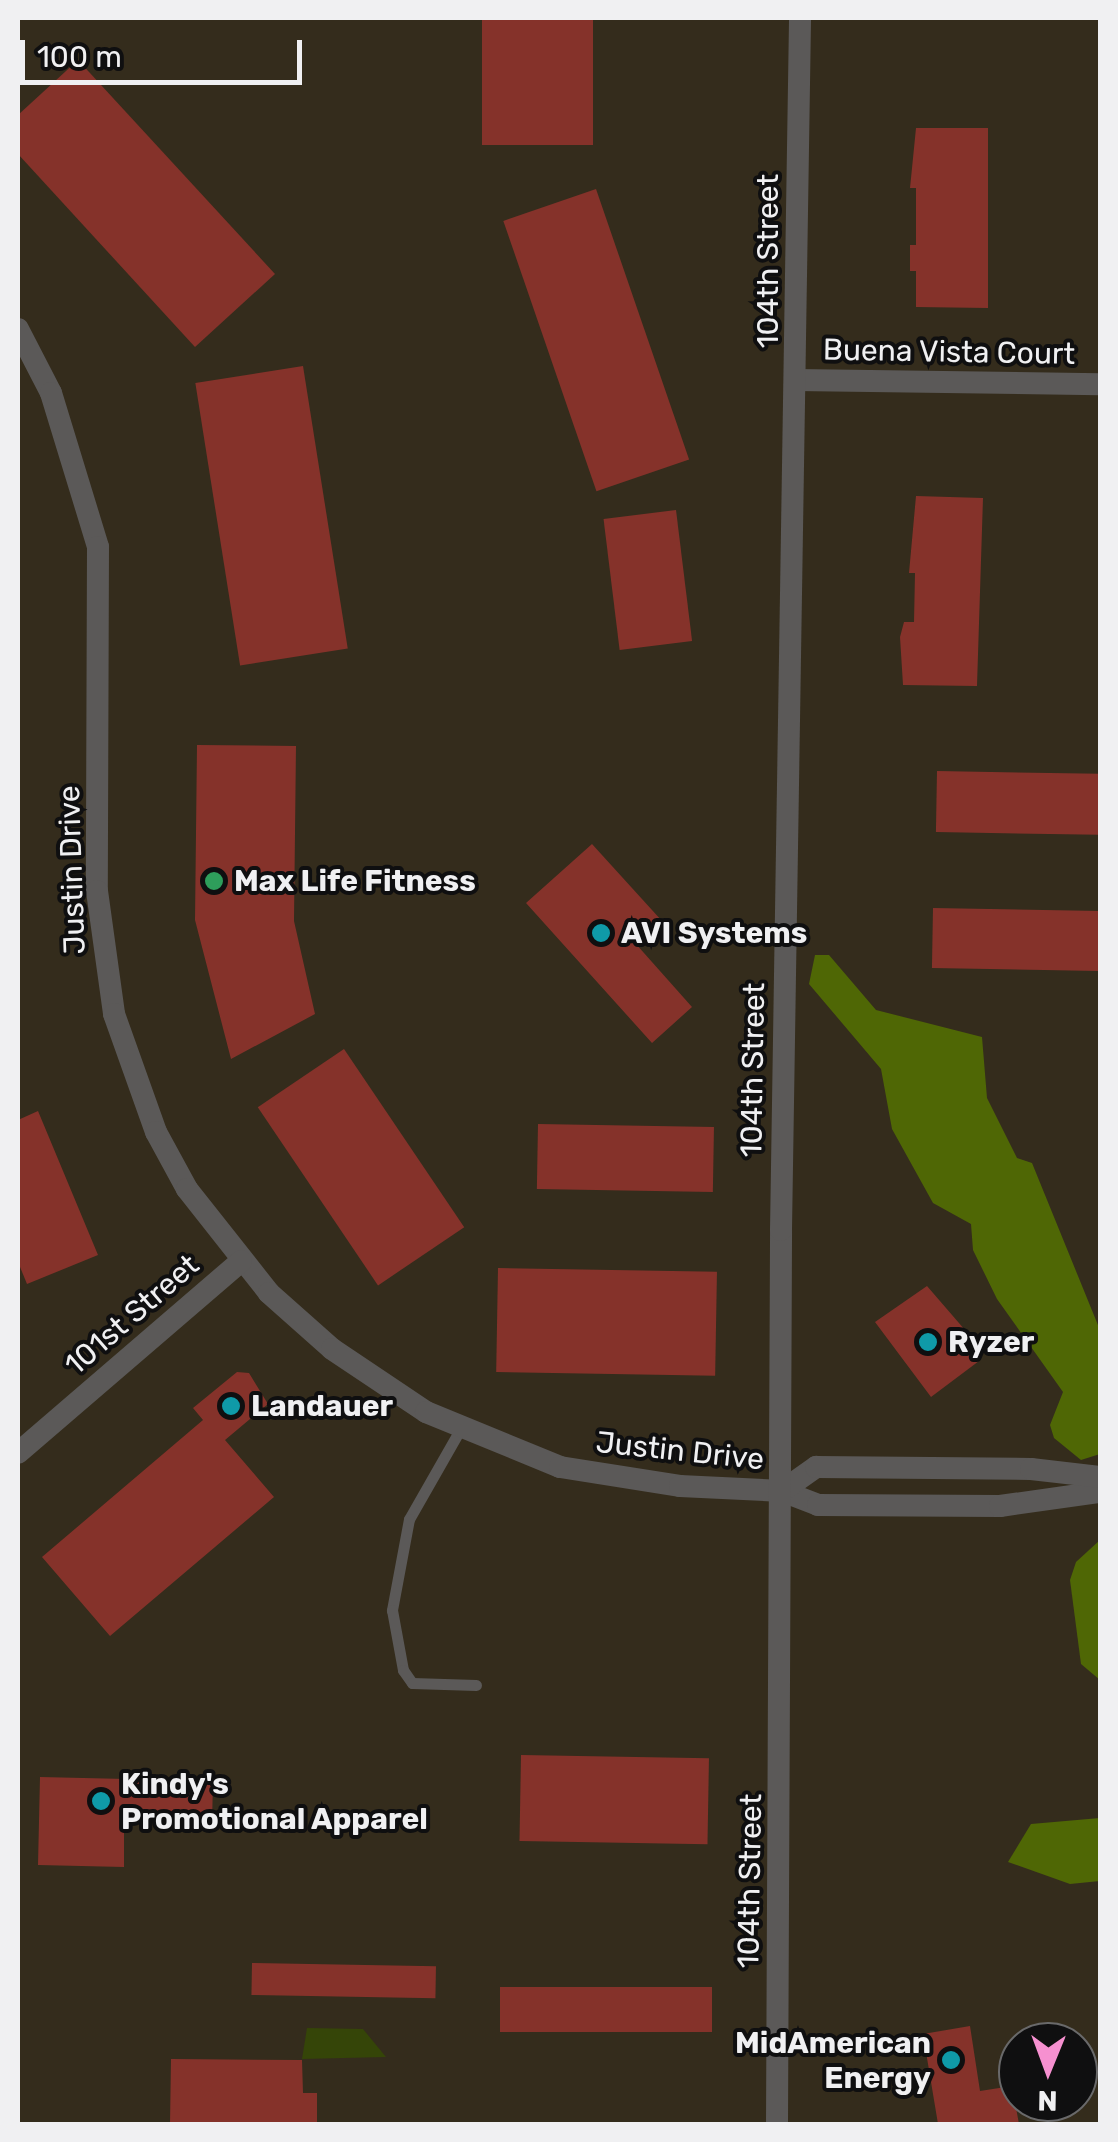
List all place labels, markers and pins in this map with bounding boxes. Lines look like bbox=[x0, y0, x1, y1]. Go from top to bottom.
place label: Max Life Fitness bbox=[234, 863, 476, 899]
marker: Max Life Fitness bbox=[203, 870, 225, 892]
place label: AVI Systems bbox=[621, 915, 807, 951]
marker: AVI Systems bbox=[590, 922, 612, 944]
place label: Ryzer bbox=[948, 1324, 1034, 1360]
marker: Ryzer bbox=[917, 1331, 939, 1353]
place label: Landauer bbox=[251, 1388, 393, 1424]
marker: Landauer bbox=[220, 1395, 242, 1417]
place label: Kindy's Promotional Apparel bbox=[121, 1766, 429, 1836]
marker: Kindy's Promotional Apparel bbox=[90, 1790, 112, 1812]
place label: MidAmerican Energy bbox=[735, 2025, 931, 2096]
marker: MidAmerican Energy bbox=[940, 2049, 962, 2071]

